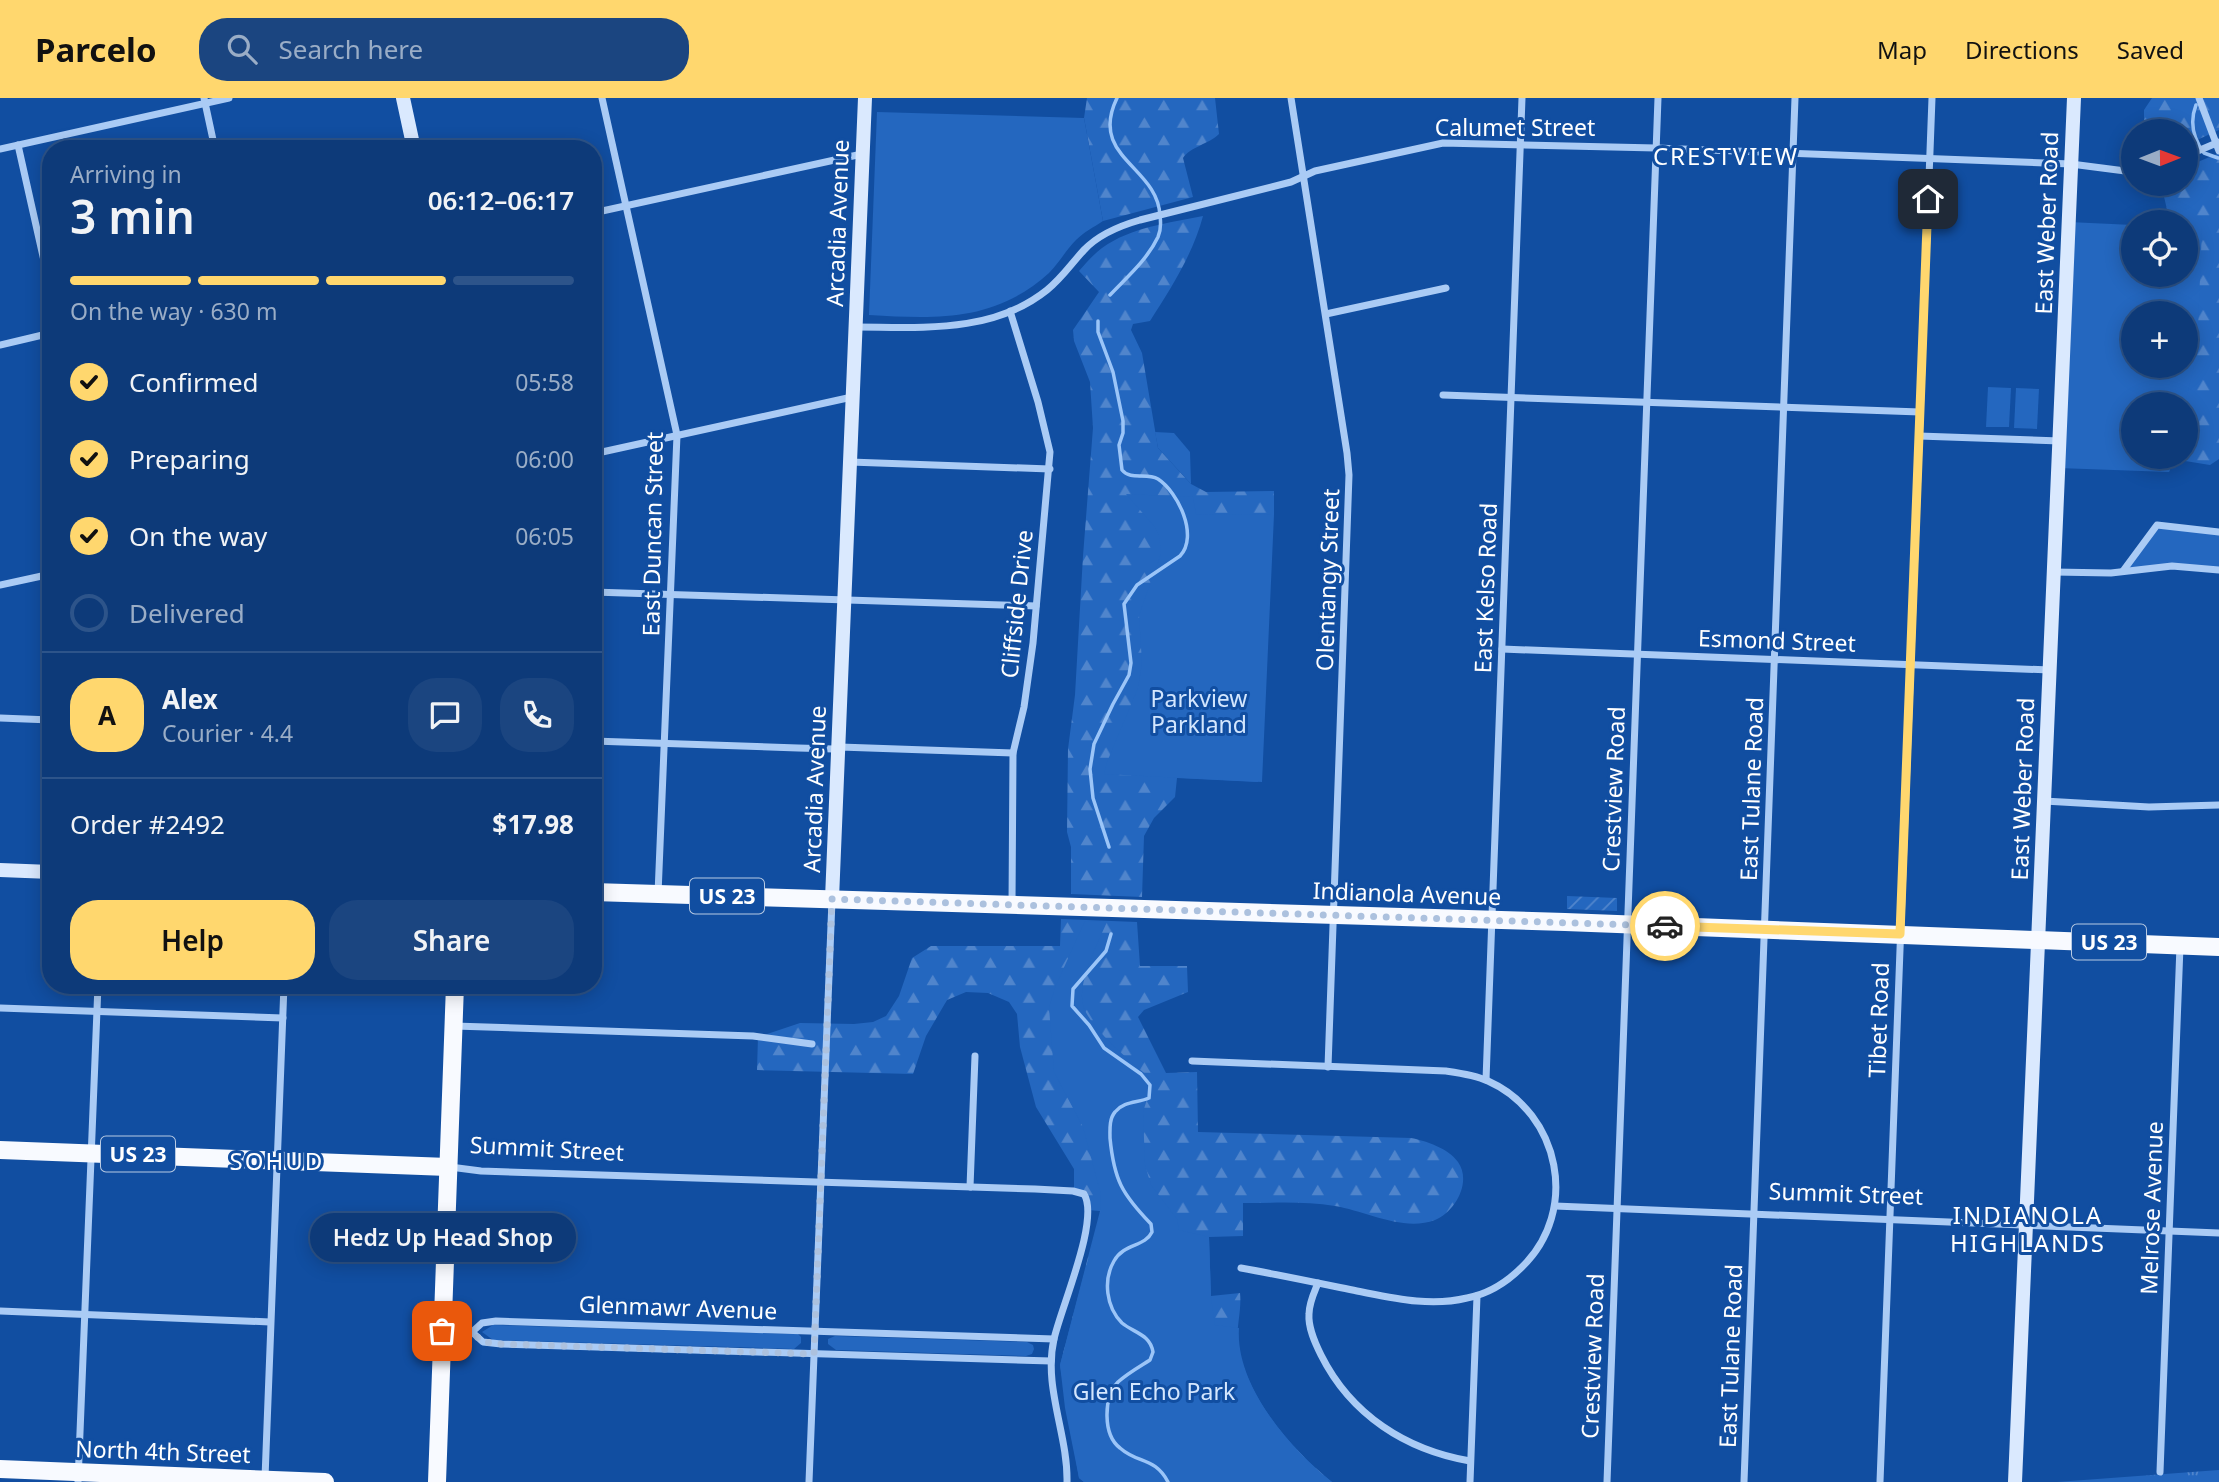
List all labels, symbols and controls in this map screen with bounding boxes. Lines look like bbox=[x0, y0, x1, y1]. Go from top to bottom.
search box bbox=[199, 18, 689, 81]
text: Parcelo bbox=[35, 27, 157, 72]
icon: search bbox=[223, 30, 261, 68]
text: Search here bbox=[279, 31, 423, 67]
text: Map bbox=[1877, 33, 1927, 66]
text: Directions bbox=[1965, 33, 2079, 66]
text: Saved bbox=[2117, 33, 2184, 66]
street label: Calumet Street bbox=[1435, 111, 1595, 143]
north arrow bbox=[2121, 119, 2198, 196]
map controls bbox=[2121, 119, 2198, 469]
street label: East Weber Road bbox=[2027, 131, 2065, 315]
street label: Arcadia Avenue bbox=[818, 139, 856, 307]
district label: CRESTVIEW bbox=[1653, 139, 1799, 172]
text: Arriving in bbox=[70, 158, 182, 190]
pin bbox=[1898, 169, 1958, 229]
icon: home bbox=[1909, 180, 1947, 218]
text: 06:12–06:17 bbox=[428, 182, 574, 218]
text: 3 min bbox=[70, 185, 195, 247]
button: locate bbox=[2121, 210, 2198, 287]
text: On the way · 630 m bbox=[70, 295, 277, 327]
button: + bbox=[2121, 301, 2198, 378]
icon: check bbox=[70, 363, 108, 401]
text: Confirmed bbox=[129, 364, 259, 400]
text: 05:58 bbox=[515, 366, 574, 398]
button: − bbox=[2121, 392, 2198, 469]
street label: East Duncan Street bbox=[634, 431, 670, 637]
icon: check bbox=[70, 440, 108, 478]
text: Preparing bbox=[129, 441, 250, 477]
text: 06:00 bbox=[515, 443, 574, 475]
street label: Olentangy Street bbox=[1308, 488, 1346, 672]
street label: East Kelso Road bbox=[1466, 502, 1504, 674]
icon: check bbox=[70, 517, 108, 555]
text: On the way bbox=[129, 518, 267, 554]
text: 06:05 bbox=[515, 520, 574, 552]
street label: Cliffside Drive bbox=[992, 528, 1040, 680]
text: Delivered bbox=[129, 595, 245, 631]
street label: Esmond Street bbox=[1698, 621, 1856, 659]
button: chat bbox=[408, 678, 482, 752]
button: phone bbox=[500, 678, 574, 752]
text: Alex bbox=[162, 681, 218, 717]
park label: Parkview Parkland bbox=[1151, 682, 1247, 740]
street label: East Tulane Road bbox=[1732, 696, 1770, 882]
text: A bbox=[98, 697, 116, 733]
street label: East Weber Road bbox=[2003, 697, 2041, 881]
street label: Arcadia Avenue bbox=[795, 705, 833, 873]
street label: Crestview Road bbox=[1594, 706, 1632, 872]
text: Courier · 4.4 bbox=[162, 717, 293, 749]
text: Order #2492 bbox=[70, 806, 225, 842]
text: $17.98 bbox=[492, 806, 574, 842]
street label: Indianola Avenue bbox=[1312, 874, 1502, 912]
road number: US 23 bbox=[690, 878, 764, 914]
courier bbox=[1630, 891, 1700, 961]
button: Help bbox=[70, 900, 315, 980]
button: Share bbox=[329, 900, 574, 980]
icon: car bbox=[1646, 907, 1684, 945]
road number: US 23 bbox=[2072, 924, 2146, 960]
street label: Tibet Road bbox=[1860, 962, 1896, 1078]
street label: Melrose Avenue bbox=[2132, 1121, 2170, 1295]
street label: Summit Street bbox=[469, 1128, 625, 1168]
road number: US 23 bbox=[101, 1136, 175, 1172]
district label: SOHUD bbox=[230, 1144, 324, 1177]
street label: Summit Street bbox=[1768, 1174, 1924, 1212]
district label: INDIANOLA HIGHLANDS bbox=[1950, 1198, 2106, 1259]
callout: Hedz Up Head Shop bbox=[309, 1212, 575, 1261]
text: Hedz Up Head Shop bbox=[333, 1221, 553, 1253]
street label: East Tulane Road bbox=[1711, 1263, 1749, 1449]
street label: Crestview Road bbox=[1573, 1273, 1611, 1439]
street label: Glenmawr Avenue bbox=[578, 1288, 778, 1326]
pin bbox=[412, 1301, 472, 1361]
icon: bag bbox=[423, 1312, 461, 1350]
park label: Glen Echo Park bbox=[1073, 1375, 1236, 1407]
street label: North 4th Street bbox=[75, 1432, 251, 1470]

